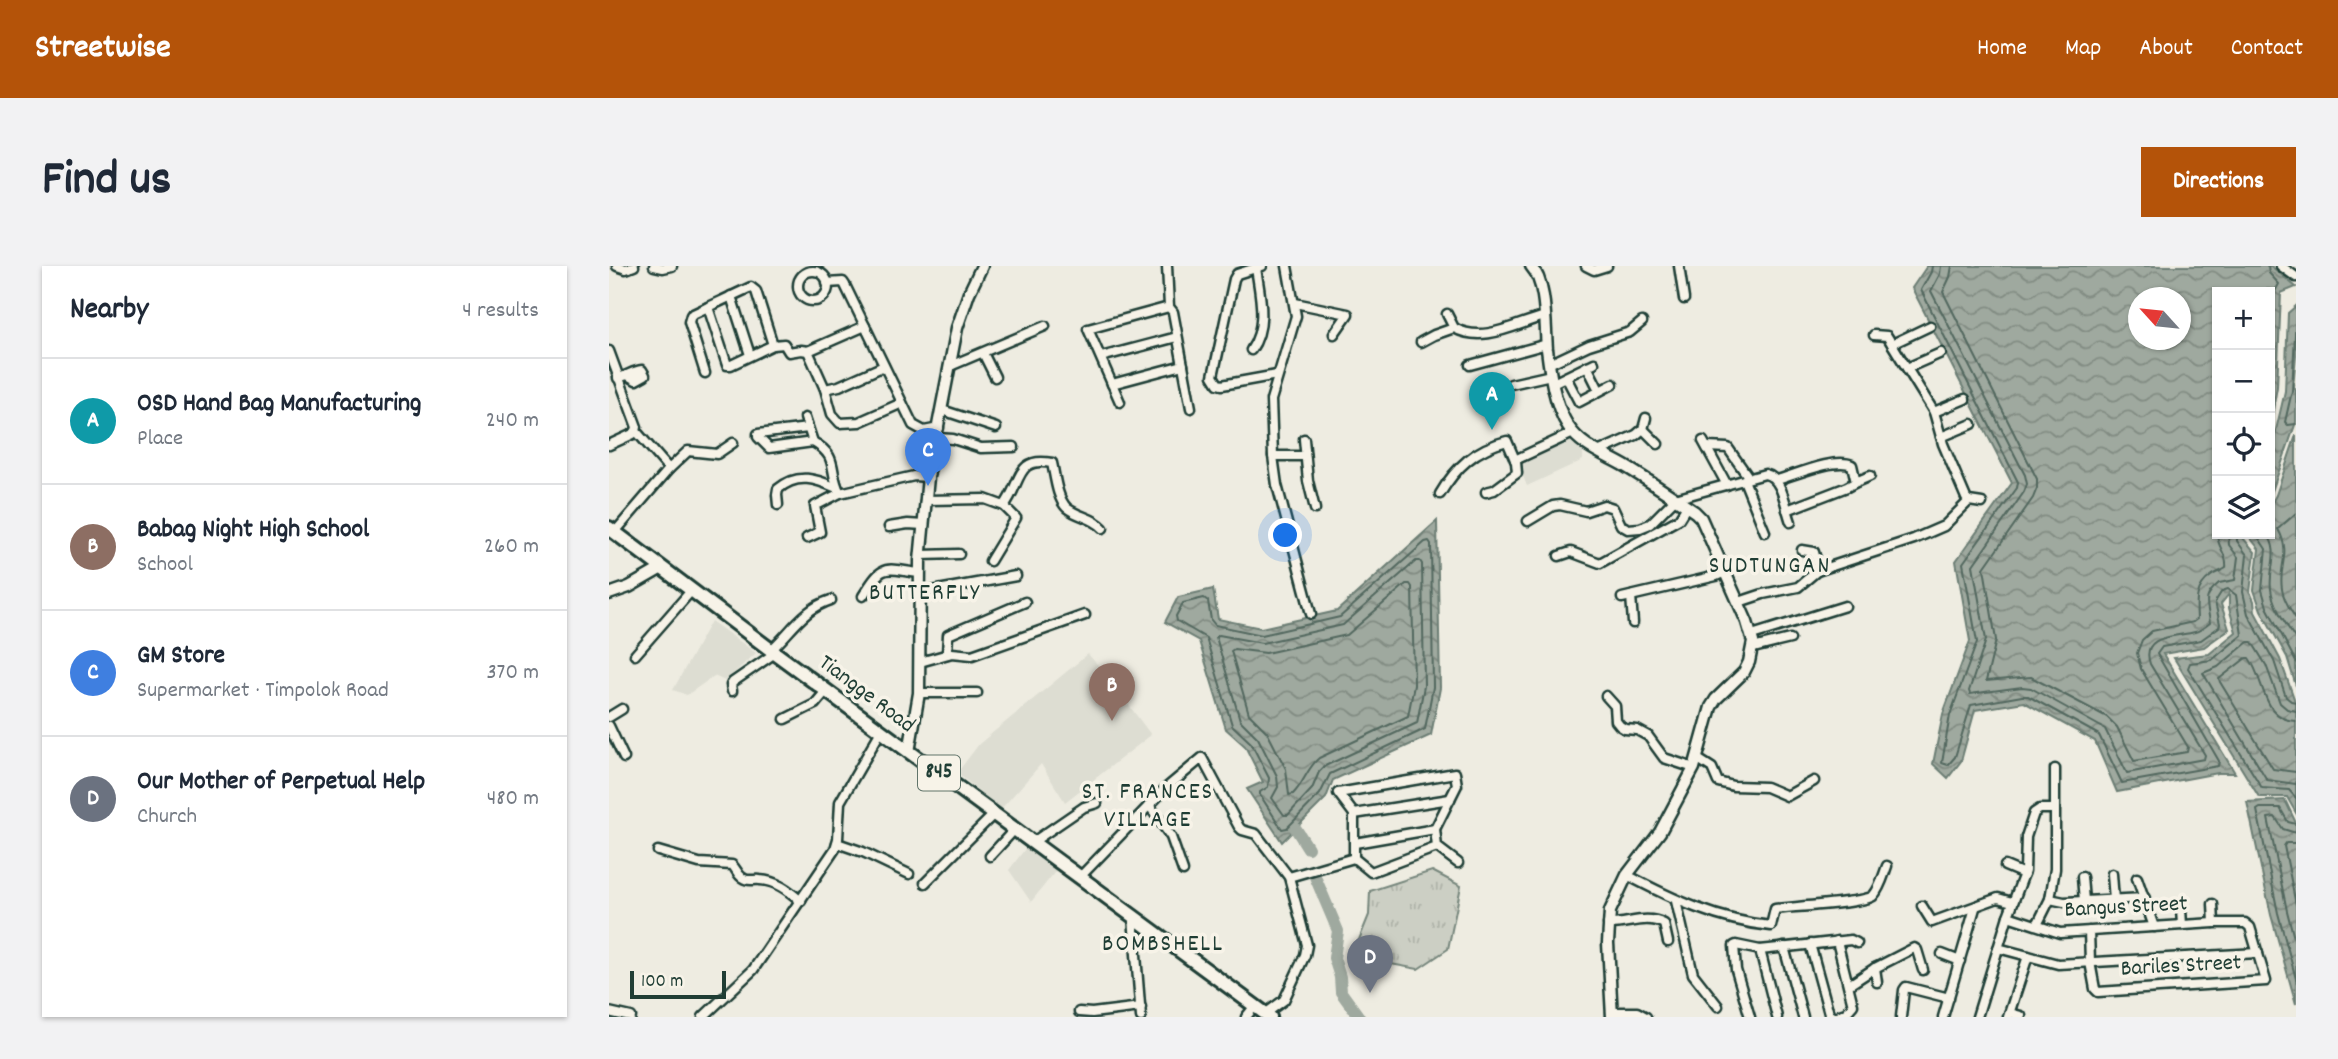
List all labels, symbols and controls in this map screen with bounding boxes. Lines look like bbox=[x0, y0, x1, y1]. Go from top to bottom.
text: Streetwise bbox=[35, 26, 171, 73]
text: Home bbox=[1977, 32, 2027, 66]
text: Map bbox=[2065, 32, 2101, 66]
text: About bbox=[2139, 32, 2193, 66]
text: Contact bbox=[2231, 32, 2303, 66]
text: Find us bbox=[42, 147, 171, 217]
button: Directions bbox=[2141, 147, 2296, 217]
north arrow bbox=[2128, 287, 2191, 350]
map controls bbox=[2212, 287, 2275, 539]
button: + bbox=[2212, 287, 2275, 350]
text: Nearby bbox=[70, 290, 148, 333]
text: 4 results bbox=[462, 295, 539, 328]
button: − bbox=[2212, 350, 2275, 413]
pin: A bbox=[1469, 372, 1515, 430]
text: OSD Hand Bag Manufacturing bbox=[137, 386, 421, 423]
text: A bbox=[87, 405, 99, 438]
text: 240 m bbox=[486, 405, 539, 438]
button: locate bbox=[2212, 413, 2275, 476]
text: Place bbox=[137, 423, 183, 456]
pin: C bbox=[905, 428, 951, 486]
button: layers bbox=[2212, 476, 2275, 539]
text: Babag Night High School bbox=[137, 512, 369, 549]
your location bbox=[1268, 518, 1302, 552]
text: B bbox=[88, 531, 98, 564]
text: 260 m bbox=[484, 531, 539, 564]
text: School bbox=[137, 549, 193, 582]
district label: SUDTUNGAN bbox=[1709, 550, 1831, 584]
district label: BUTTERFLY bbox=[869, 577, 981, 611]
text: GM Store bbox=[137, 638, 225, 675]
street label: Tiangge Road bbox=[811, 648, 921, 742]
text: C bbox=[87, 657, 99, 690]
text: 370 m bbox=[486, 657, 539, 690]
pin: B bbox=[1089, 663, 1135, 721]
text: Supermarket · Timpolok Road bbox=[137, 675, 389, 708]
road number: 845 bbox=[918, 756, 960, 790]
text: Our Mother of Perpetual Help bbox=[137, 764, 425, 801]
district label: ST. FRANCES VILLAGE bbox=[1082, 776, 1214, 838]
text: D bbox=[87, 783, 99, 816]
text: 480 m bbox=[487, 783, 539, 816]
text: Church bbox=[137, 801, 197, 834]
street label: Bangus Street bbox=[2064, 888, 2188, 928]
district label: BOMBSHELL bbox=[1102, 928, 1224, 962]
pin: D bbox=[1347, 935, 1393, 993]
street label: Bariles Street bbox=[2120, 947, 2242, 987]
scale bar bbox=[630, 968, 726, 1000]
text: 100 m bbox=[641, 969, 683, 996]

